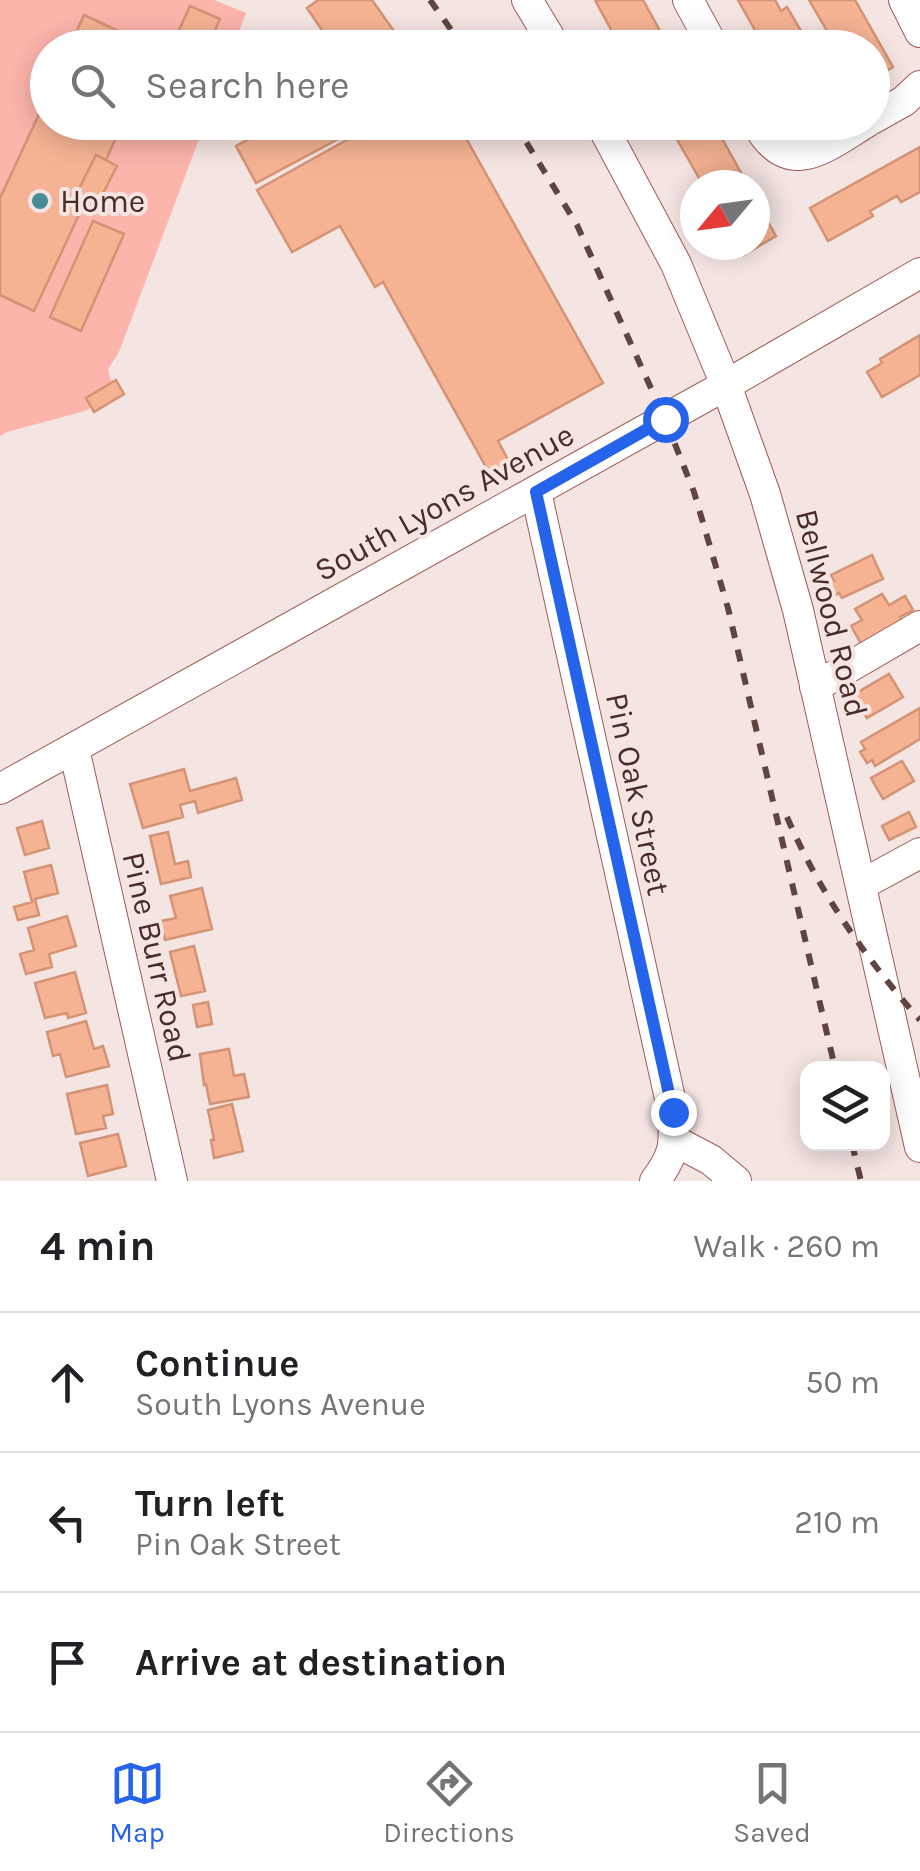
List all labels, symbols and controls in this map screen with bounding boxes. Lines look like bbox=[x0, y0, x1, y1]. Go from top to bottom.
search box bbox=[30, 30, 890, 140]
icon: search bbox=[65, 58, 120, 113]
text: Search here bbox=[145, 63, 349, 108]
north arrow bbox=[680, 170, 770, 260]
place label: Home bbox=[60, 183, 145, 220]
marker: Home bbox=[29, 190, 51, 212]
route start bbox=[643, 397, 689, 443]
street label: South Lyons Avenue bbox=[308, 416, 580, 589]
street label: Bellwood Road bbox=[788, 505, 875, 721]
street label: Pin Oak Street bbox=[598, 690, 677, 899]
street label: Pine Burr Road bbox=[114, 849, 199, 1066]
map controls bbox=[800, 1061, 890, 1151]
button: layers bbox=[800, 1061, 890, 1151]
route end bbox=[651, 1090, 697, 1136]
text: 4 min bbox=[40, 1221, 155, 1271]
text: Walk · 260 m bbox=[694, 1228, 880, 1265]
text: Continue bbox=[135, 1341, 299, 1386]
icon: ahead bbox=[40, 1355, 95, 1410]
text: 50 m bbox=[805, 1364, 880, 1401]
text: South Lyons Avenue bbox=[135, 1386, 426, 1423]
text: Turn left bbox=[135, 1481, 285, 1526]
icon: left bbox=[40, 1495, 95, 1550]
text: 210 m bbox=[794, 1504, 880, 1541]
text: Pin Oak Street bbox=[135, 1526, 341, 1563]
icon: arrive bbox=[40, 1635, 95, 1690]
text: Arrive at destination bbox=[135, 1640, 507, 1685]
tab: Map bbox=[109, 1756, 165, 1849]
tab: Directions bbox=[383, 1756, 515, 1849]
tab: Saved bbox=[733, 1756, 811, 1849]

